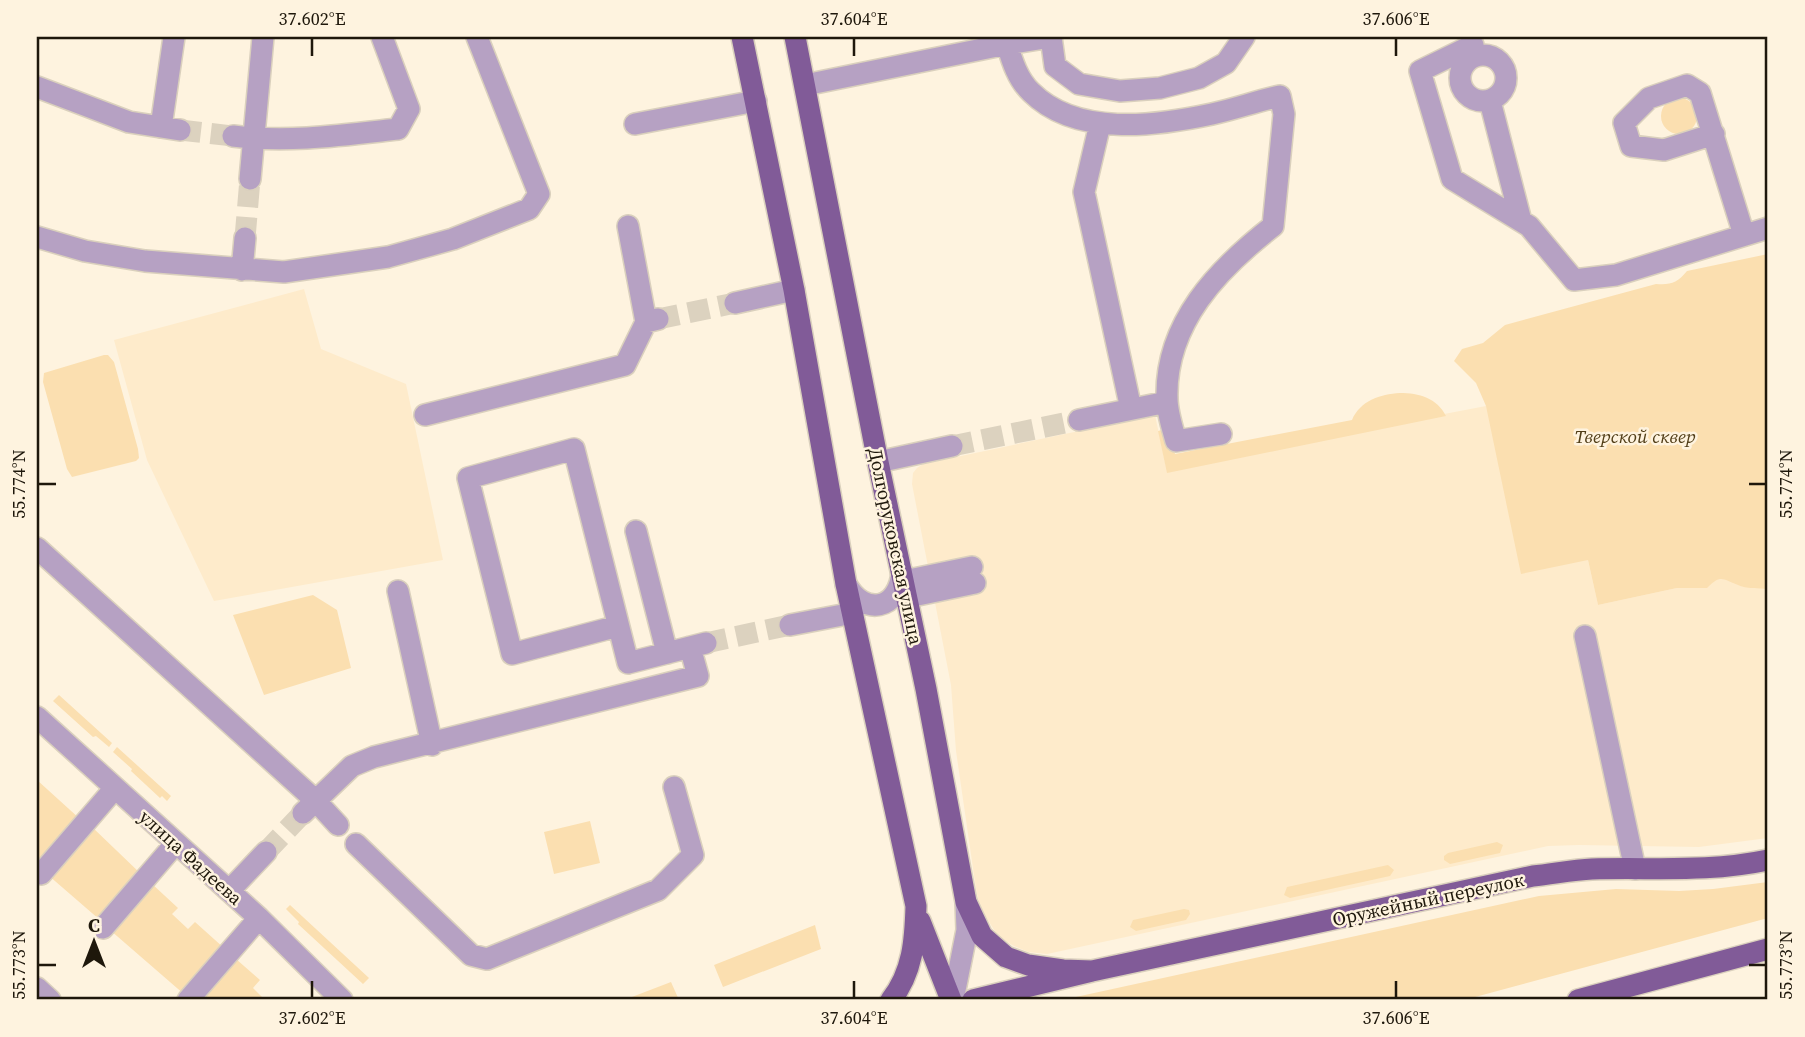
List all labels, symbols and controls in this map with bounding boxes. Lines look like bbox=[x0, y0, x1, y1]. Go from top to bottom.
text: 37.602°E bbox=[278, 6, 346, 31]
text: 37.604°E bbox=[820, 6, 888, 31]
text: 37.606°E bbox=[1362, 6, 1430, 31]
park label: Тверской сквер bbox=[1574, 423, 1696, 449]
street label: Долгоруковская улица bbox=[862, 445, 930, 647]
text: 55.774°N bbox=[6, 449, 31, 519]
text: 55.774°N bbox=[1773, 449, 1798, 519]
street label: улица Фадеева bbox=[134, 804, 249, 911]
street label: Оружейный переулок bbox=[1330, 866, 1527, 932]
north arrow bbox=[60, 908, 130, 978]
text: С bbox=[88, 912, 100, 938]
text: 55.773°N bbox=[6, 930, 31, 1000]
text: 55.773°N bbox=[1773, 930, 1798, 1000]
text: 37.602°E bbox=[278, 1005, 346, 1030]
text: 37.604°E bbox=[820, 1005, 888, 1030]
text: 37.606°E bbox=[1362, 1005, 1430, 1030]

